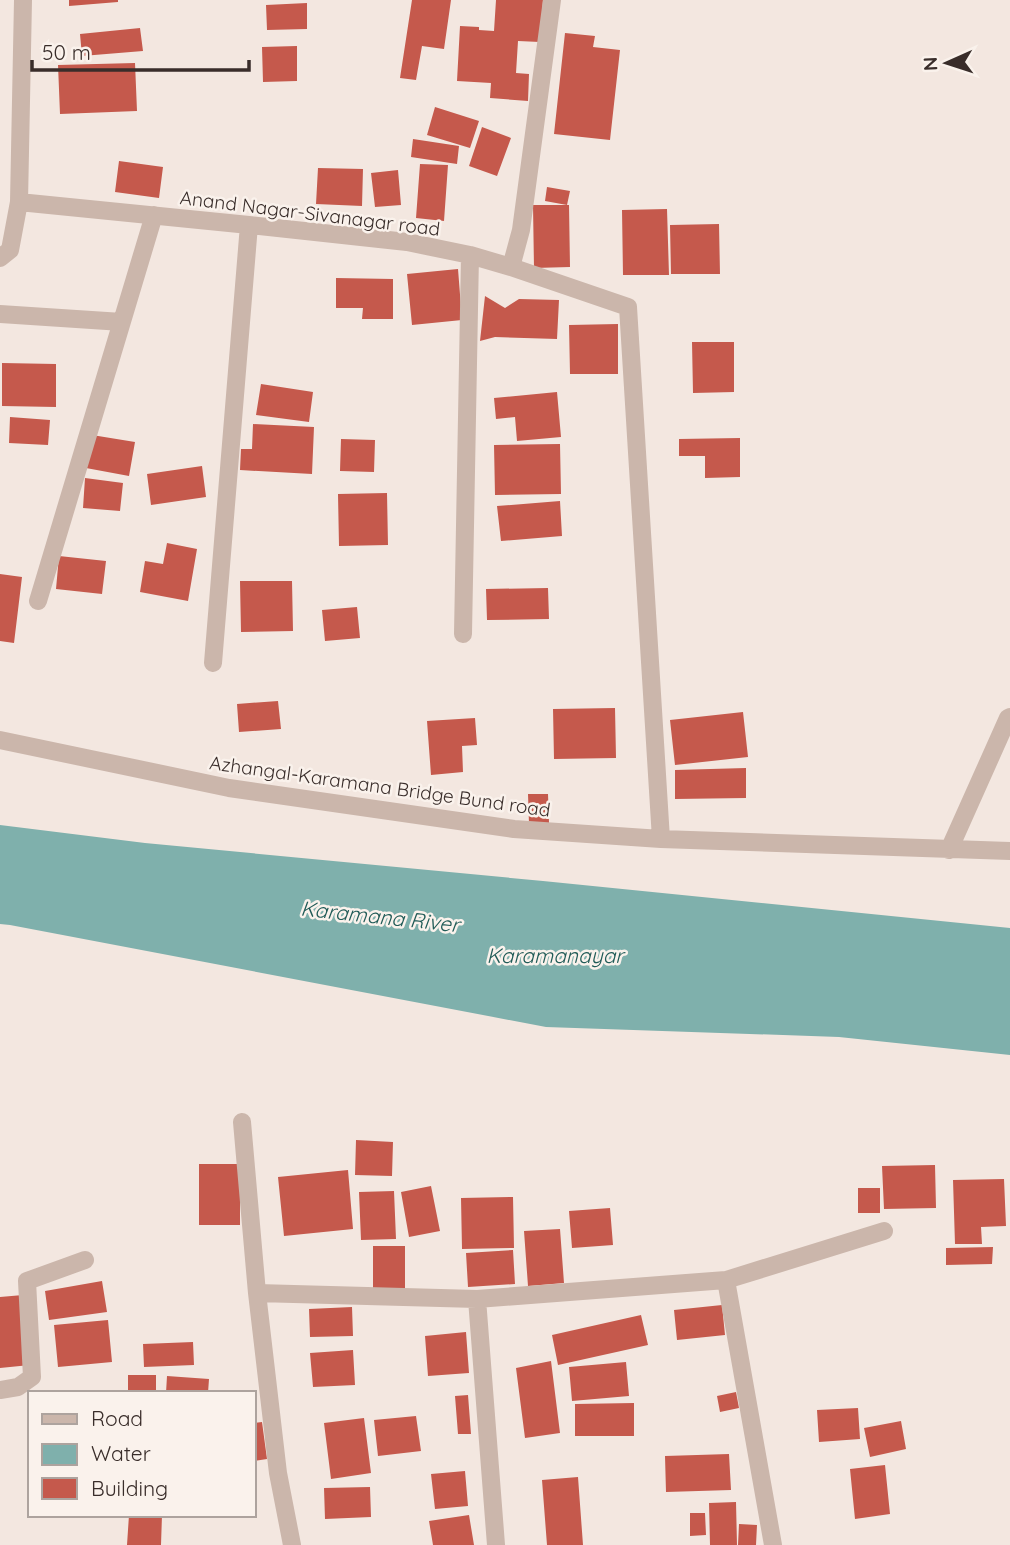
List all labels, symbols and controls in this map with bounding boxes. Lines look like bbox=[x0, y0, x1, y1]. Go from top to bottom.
scale bar bbox=[32, 28, 248, 72]
north arrow bbox=[912, 28, 982, 98]
text: 50 m bbox=[42, 39, 91, 65]
text: N bbox=[918, 56, 942, 71]
street label: Anand Nagar-Sivanagar road bbox=[179, 185, 441, 241]
street label: Azhangal-Karamana Bridge Bund road bbox=[208, 750, 552, 822]
water label: Karamana River bbox=[299, 895, 464, 938]
water label: Karamanayar bbox=[487, 942, 626, 968]
legend bbox=[28, 1391, 256, 1517]
text: Road bbox=[91, 1405, 143, 1431]
text: Water bbox=[91, 1440, 151, 1466]
text: Building bbox=[91, 1475, 168, 1501]

